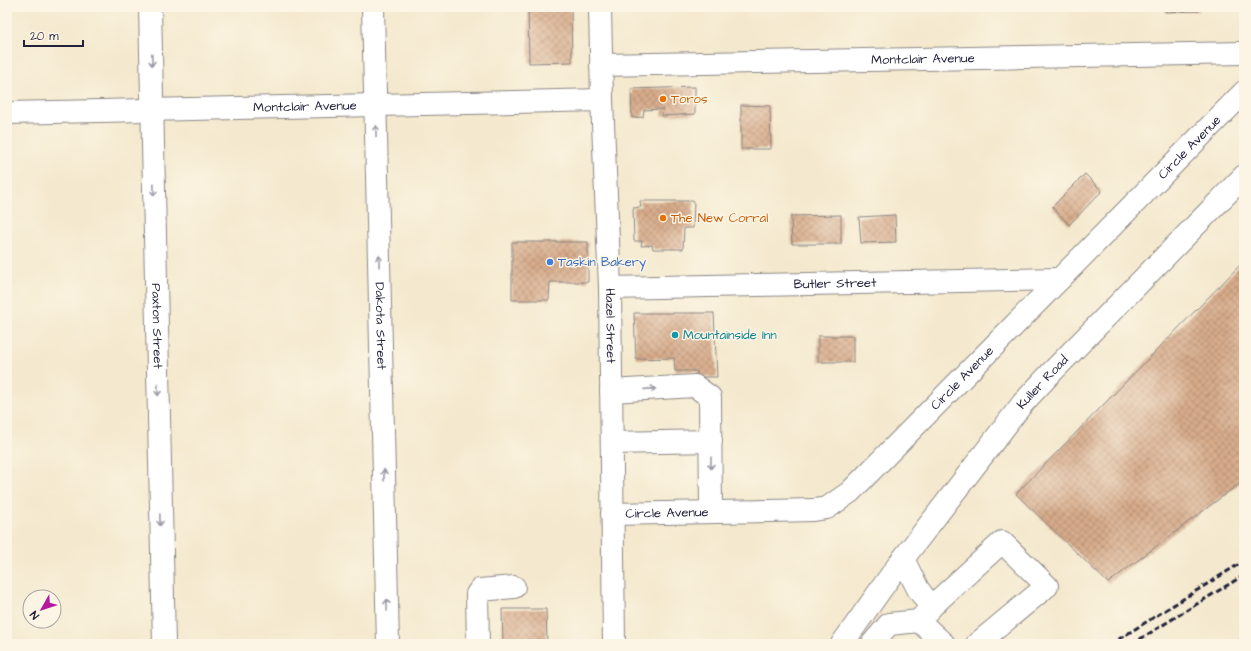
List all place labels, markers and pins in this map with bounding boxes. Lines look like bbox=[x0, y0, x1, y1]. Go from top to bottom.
place label: Toros bbox=[671, 90, 708, 108]
marker: Toros bbox=[658, 94, 668, 104]
place label: The New Corral bbox=[671, 209, 768, 227]
marker: The New Corral bbox=[658, 213, 668, 223]
place label: Taskin Bakery bbox=[558, 253, 646, 272]
marker: Taskin Bakery bbox=[545, 257, 555, 267]
place label: Mountainside Inn bbox=[683, 326, 777, 344]
marker: Mountainside Inn bbox=[670, 330, 680, 340]

